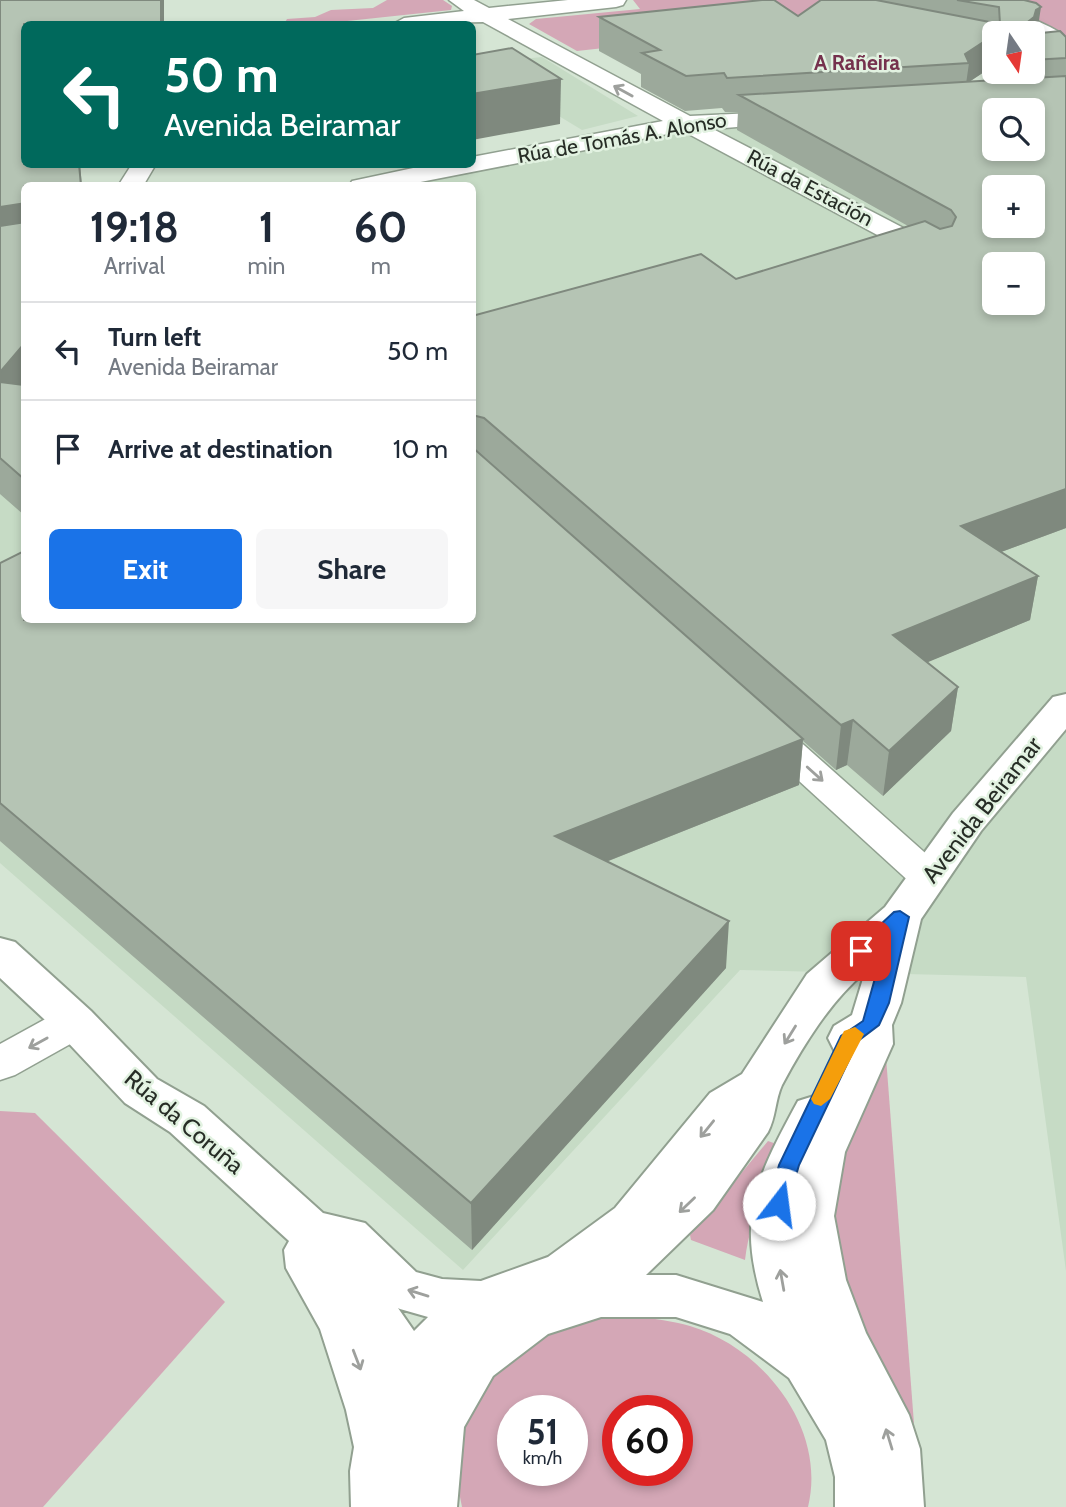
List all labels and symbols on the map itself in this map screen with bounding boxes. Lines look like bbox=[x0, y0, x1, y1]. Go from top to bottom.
north arrow bbox=[982, 21, 1045, 84]
district label: A Rañeira bbox=[814, 50, 901, 75]
one-way arrow bbox=[613, 84, 634, 97]
street label: Rúa de Tomás A. Alonso bbox=[516, 107, 728, 168]
street label: Rúa da Estación bbox=[743, 144, 878, 231]
street label: Avenida Beiramar bbox=[916, 731, 1048, 889]
one-way arrow bbox=[806, 766, 823, 783]
pin bbox=[831, 921, 891, 981]
one-way arrow bbox=[782, 1025, 796, 1045]
one-way arrow bbox=[28, 1036, 48, 1050]
street label: Rúa da Coruña bbox=[119, 1063, 250, 1180]
one-way arrow bbox=[699, 1120, 714, 1138]
position arrow bbox=[742, 1167, 816, 1241]
one-way arrow bbox=[679, 1197, 696, 1214]
one-way arrow bbox=[775, 1269, 788, 1292]
one-way arrow bbox=[408, 1286, 430, 1299]
one-way arrow bbox=[352, 1348, 365, 1370]
speed limit sign: 60 bbox=[602, 1395, 693, 1486]
one-way arrow bbox=[882, 1429, 895, 1451]

